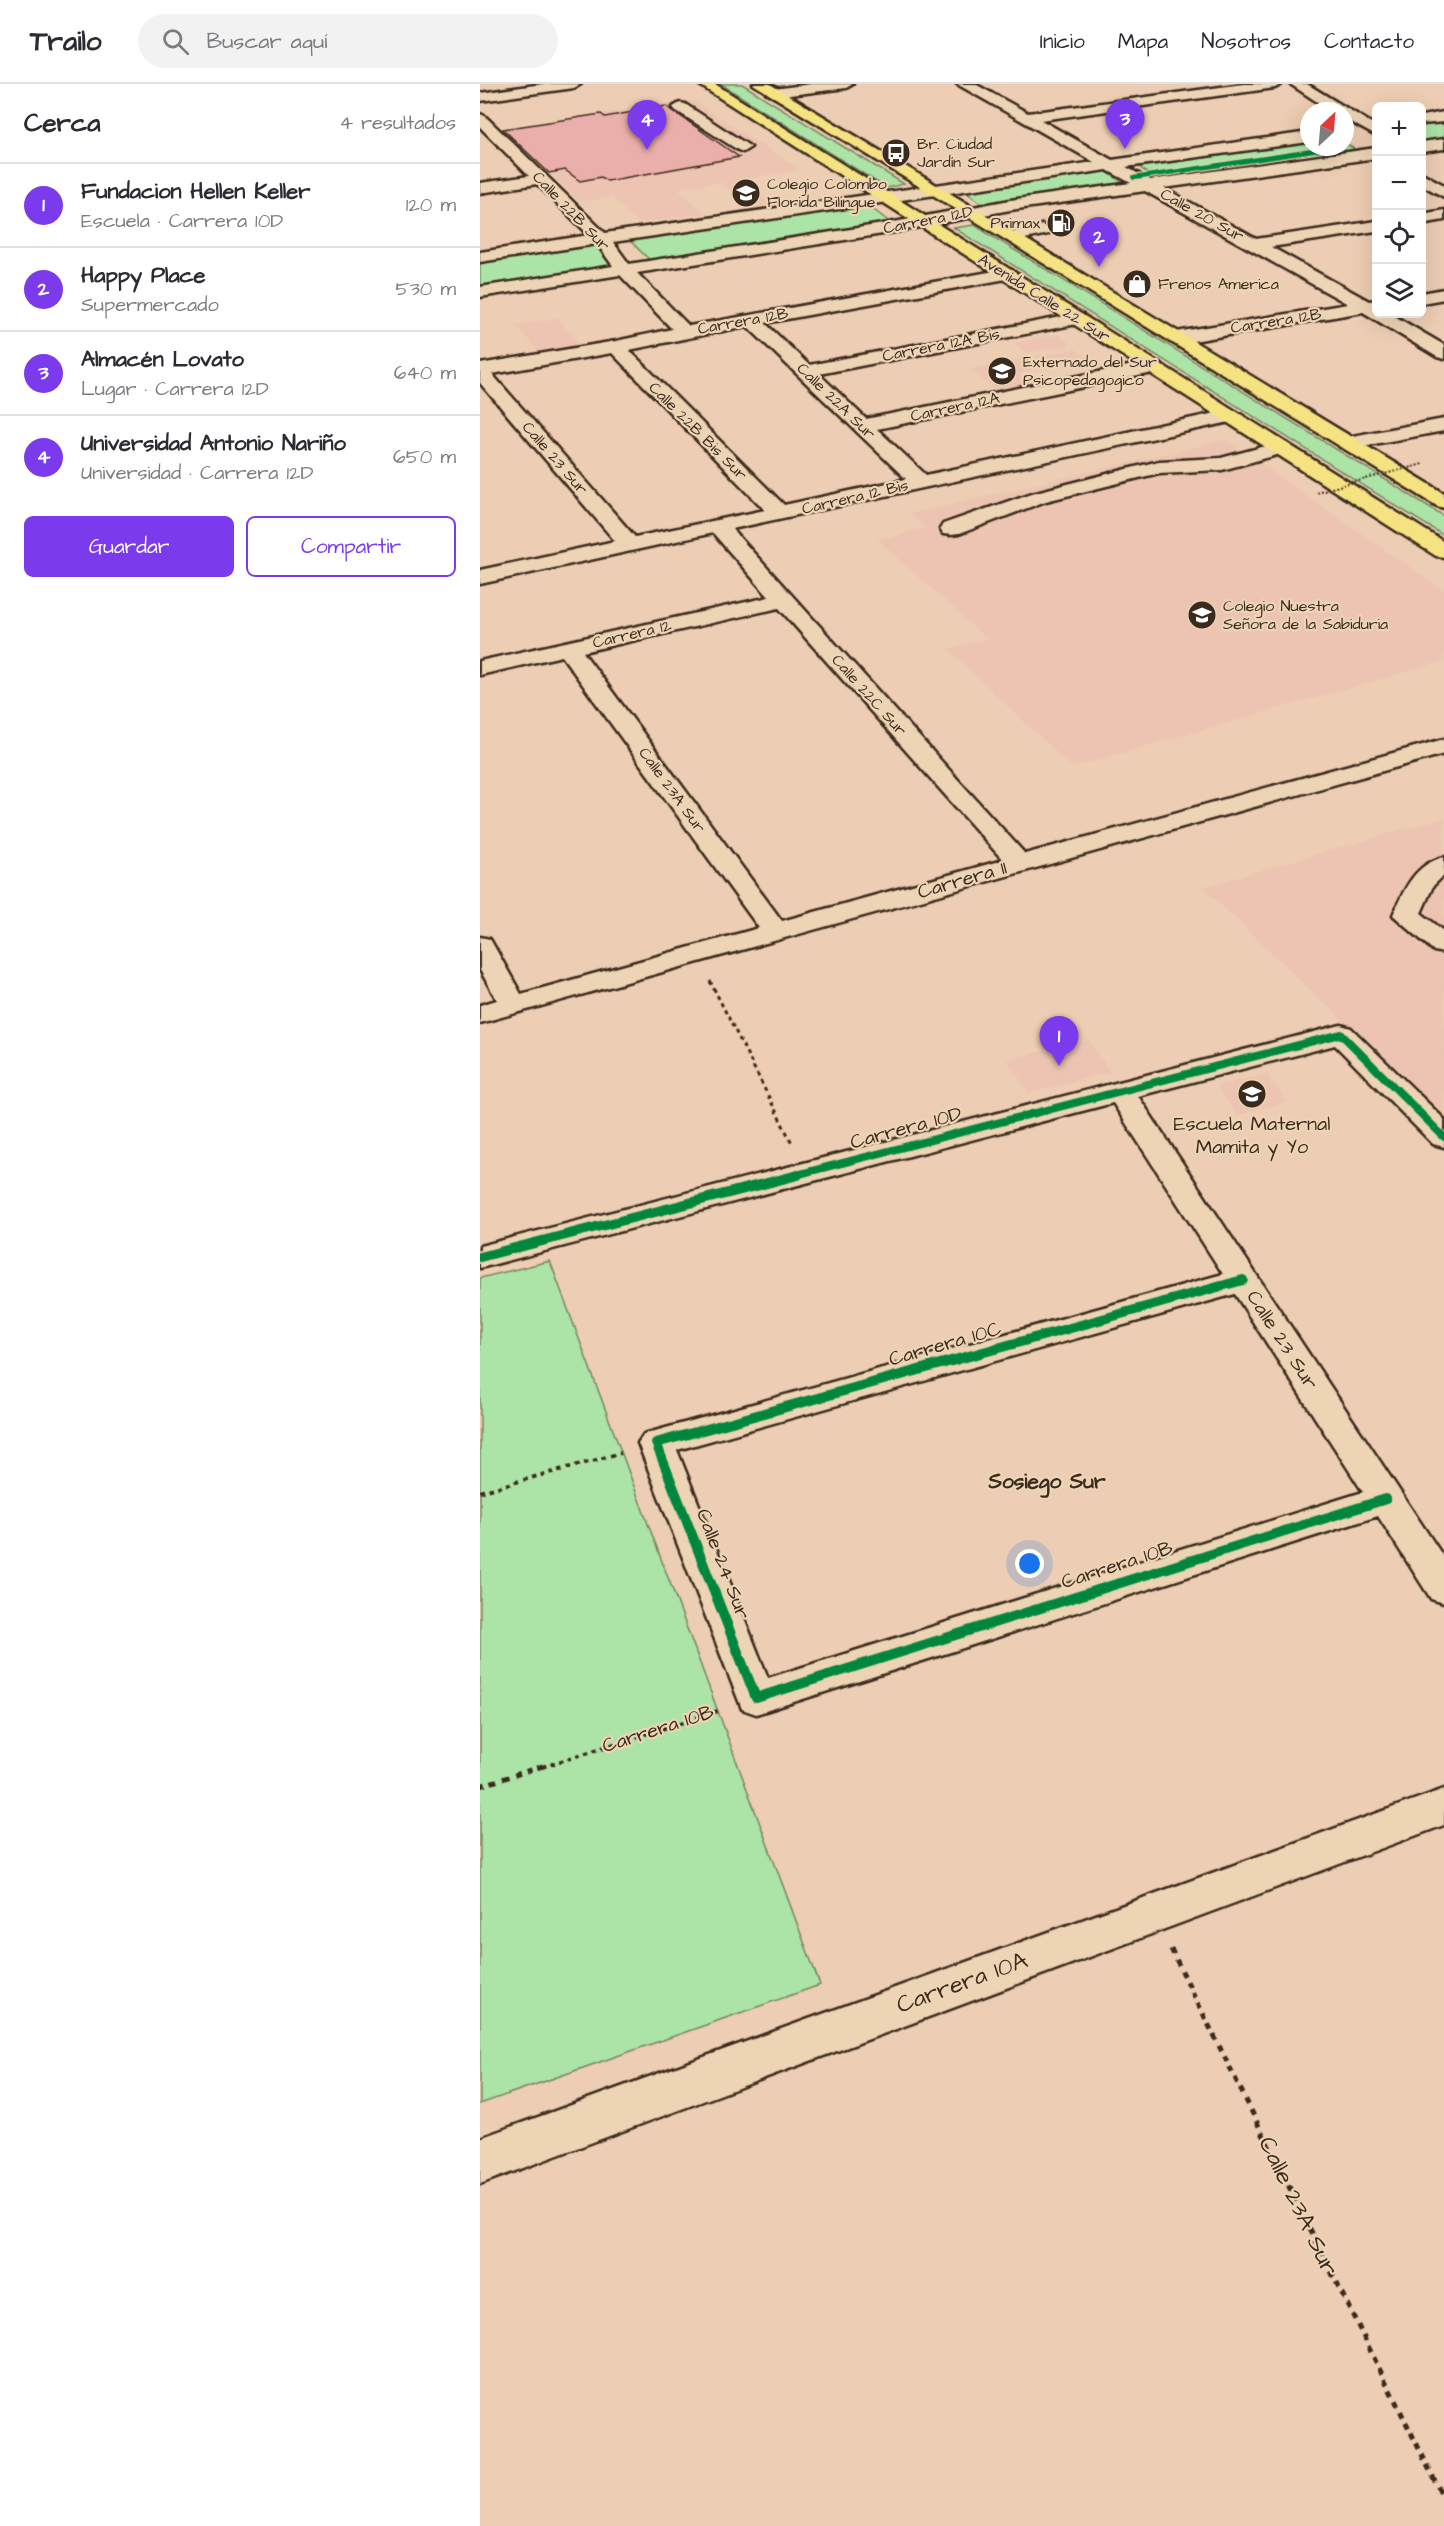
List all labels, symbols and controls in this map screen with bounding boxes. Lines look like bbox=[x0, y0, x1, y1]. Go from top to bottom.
search box bbox=[138, 14, 558, 68]
text: Trailo bbox=[30, 22, 102, 61]
icon: search bbox=[159, 25, 192, 58]
text: Buscar aquí bbox=[207, 26, 327, 57]
text: Inicio bbox=[1040, 27, 1085, 56]
text: Mapa bbox=[1118, 27, 1168, 56]
text: Nosotros bbox=[1201, 27, 1291, 56]
text: Contacto bbox=[1324, 27, 1414, 56]
pin: 4 bbox=[628, 100, 666, 150]
pin: 3 bbox=[1106, 100, 1144, 149]
north arrow bbox=[1300, 102, 1354, 156]
map controls bbox=[1372, 102, 1426, 318]
button: + bbox=[1372, 102, 1426, 156]
text: Cerca bbox=[24, 105, 101, 141]
text: 4 resultados bbox=[339, 109, 456, 137]
place label: Br. Ciudad Jardín Sur bbox=[917, 133, 995, 173]
bus stop icon: Br. Ciudad Jardín Sur bbox=[880, 137, 912, 169]
button: − bbox=[1372, 156, 1426, 210]
street label: Calle 22B Sur bbox=[527, 166, 615, 256]
place label: Colegio Colombo Florida Bilingue bbox=[767, 173, 887, 214]
text: Fundacion Hellen Keller bbox=[81, 176, 310, 207]
school or university icon: Colegio Colombo Florida Bilingue bbox=[730, 177, 762, 209]
street label: Calle 20 Sur bbox=[1156, 183, 1248, 247]
text: 1 bbox=[42, 191, 45, 219]
text: 120 m bbox=[406, 191, 456, 219]
street label: Carrera 12D bbox=[881, 201, 975, 239]
text: Escuela · Carrera 10D bbox=[81, 207, 283, 235]
fuel station icon: Primax bbox=[1045, 207, 1077, 239]
button: locate bbox=[1372, 210, 1426, 264]
place label: Primax bbox=[990, 212, 1040, 234]
pin: 2 bbox=[1080, 218, 1118, 267]
street label: Avenida Calle 22 Sur bbox=[974, 248, 1114, 348]
text: Happy Place bbox=[81, 260, 205, 291]
button: layers bbox=[1372, 264, 1426, 318]
shop icon: Frenos America bbox=[1121, 268, 1153, 300]
place label: Frenos America bbox=[1158, 273, 1279, 295]
text: 2 bbox=[38, 275, 49, 303]
text: 530 m bbox=[395, 275, 456, 303]
text: Supermercado bbox=[81, 291, 219, 319]
street label: Carrera 12B bbox=[696, 302, 791, 340]
street label: Carrera 12B bbox=[1229, 303, 1324, 339]
street label: Carrera 12A Bis bbox=[881, 323, 1001, 367]
text: Almacén Lovato bbox=[81, 344, 244, 375]
place label: Externado del Sur Psicopedagogico bbox=[1023, 351, 1157, 392]
school or university icon: Externado del Sur Psicopedagogico bbox=[986, 355, 1018, 387]
street label: Calle 22A Sur bbox=[792, 358, 880, 444]
text: 3 bbox=[38, 359, 49, 387]
text: 640 m bbox=[394, 359, 456, 387]
text: Lugar · Carrera 12D bbox=[81, 375, 269, 403]
street label: Calle 22B Bis Sur bbox=[644, 377, 752, 485]
street label: Carrera 12A bbox=[908, 387, 1002, 427]
street label: Calle 23 Sur bbox=[517, 417, 593, 499]
text: Universidad Antonio Nariño bbox=[81, 428, 346, 459]
text: 4 bbox=[37, 443, 50, 471]
text: 650 m bbox=[393, 443, 456, 471]
text: Universidad · Carrera 12D bbox=[81, 459, 313, 487]
street label: Carrera 12 Bis bbox=[800, 474, 910, 520]
button: Guardar bbox=[24, 516, 234, 577]
button: Compartir bbox=[246, 516, 456, 577]
place label: Colegio Nuestra Señora de la Sabiduria bbox=[1223, 595, 1388, 635]
school or university icon: Colegio Nuestra Señora de la Sabiduria bbox=[1186, 599, 1218, 631]
street label: Carrera 12 bbox=[590, 614, 674, 654]
street label: Calle 22C Sur bbox=[826, 649, 912, 741]
street label: Calle 23A Sur bbox=[633, 743, 711, 837]
street label: Carrera 11 bbox=[914, 854, 1010, 906]
pin: 1 bbox=[1040, 1016, 1078, 1066]
school or university icon: Escuela Maternal Mamita y Yo bbox=[1236, 1078, 1268, 1110]
street label: Carrera 10D bbox=[847, 1100, 965, 1156]
place label: Escuela Maternal Mamita y Yo bbox=[1174, 1110, 1330, 1162]
street label: Calle 23 Sur bbox=[1239, 1285, 1325, 1395]
street label: Carrera 10C bbox=[885, 1315, 1005, 1373]
district label: Sosiego Sur bbox=[987, 1467, 1106, 1498]
street label: Calle 24 Sur bbox=[689, 1505, 757, 1623]
street label: Carrera 10B bbox=[1058, 1534, 1176, 1596]
your location bbox=[1015, 1549, 1044, 1578]
street label: Carrera 10B bbox=[599, 1698, 717, 1760]
street label: Carrera 10A bbox=[892, 1944, 1032, 2022]
street label: Calle 23A Sur bbox=[1250, 2131, 1346, 2281]

